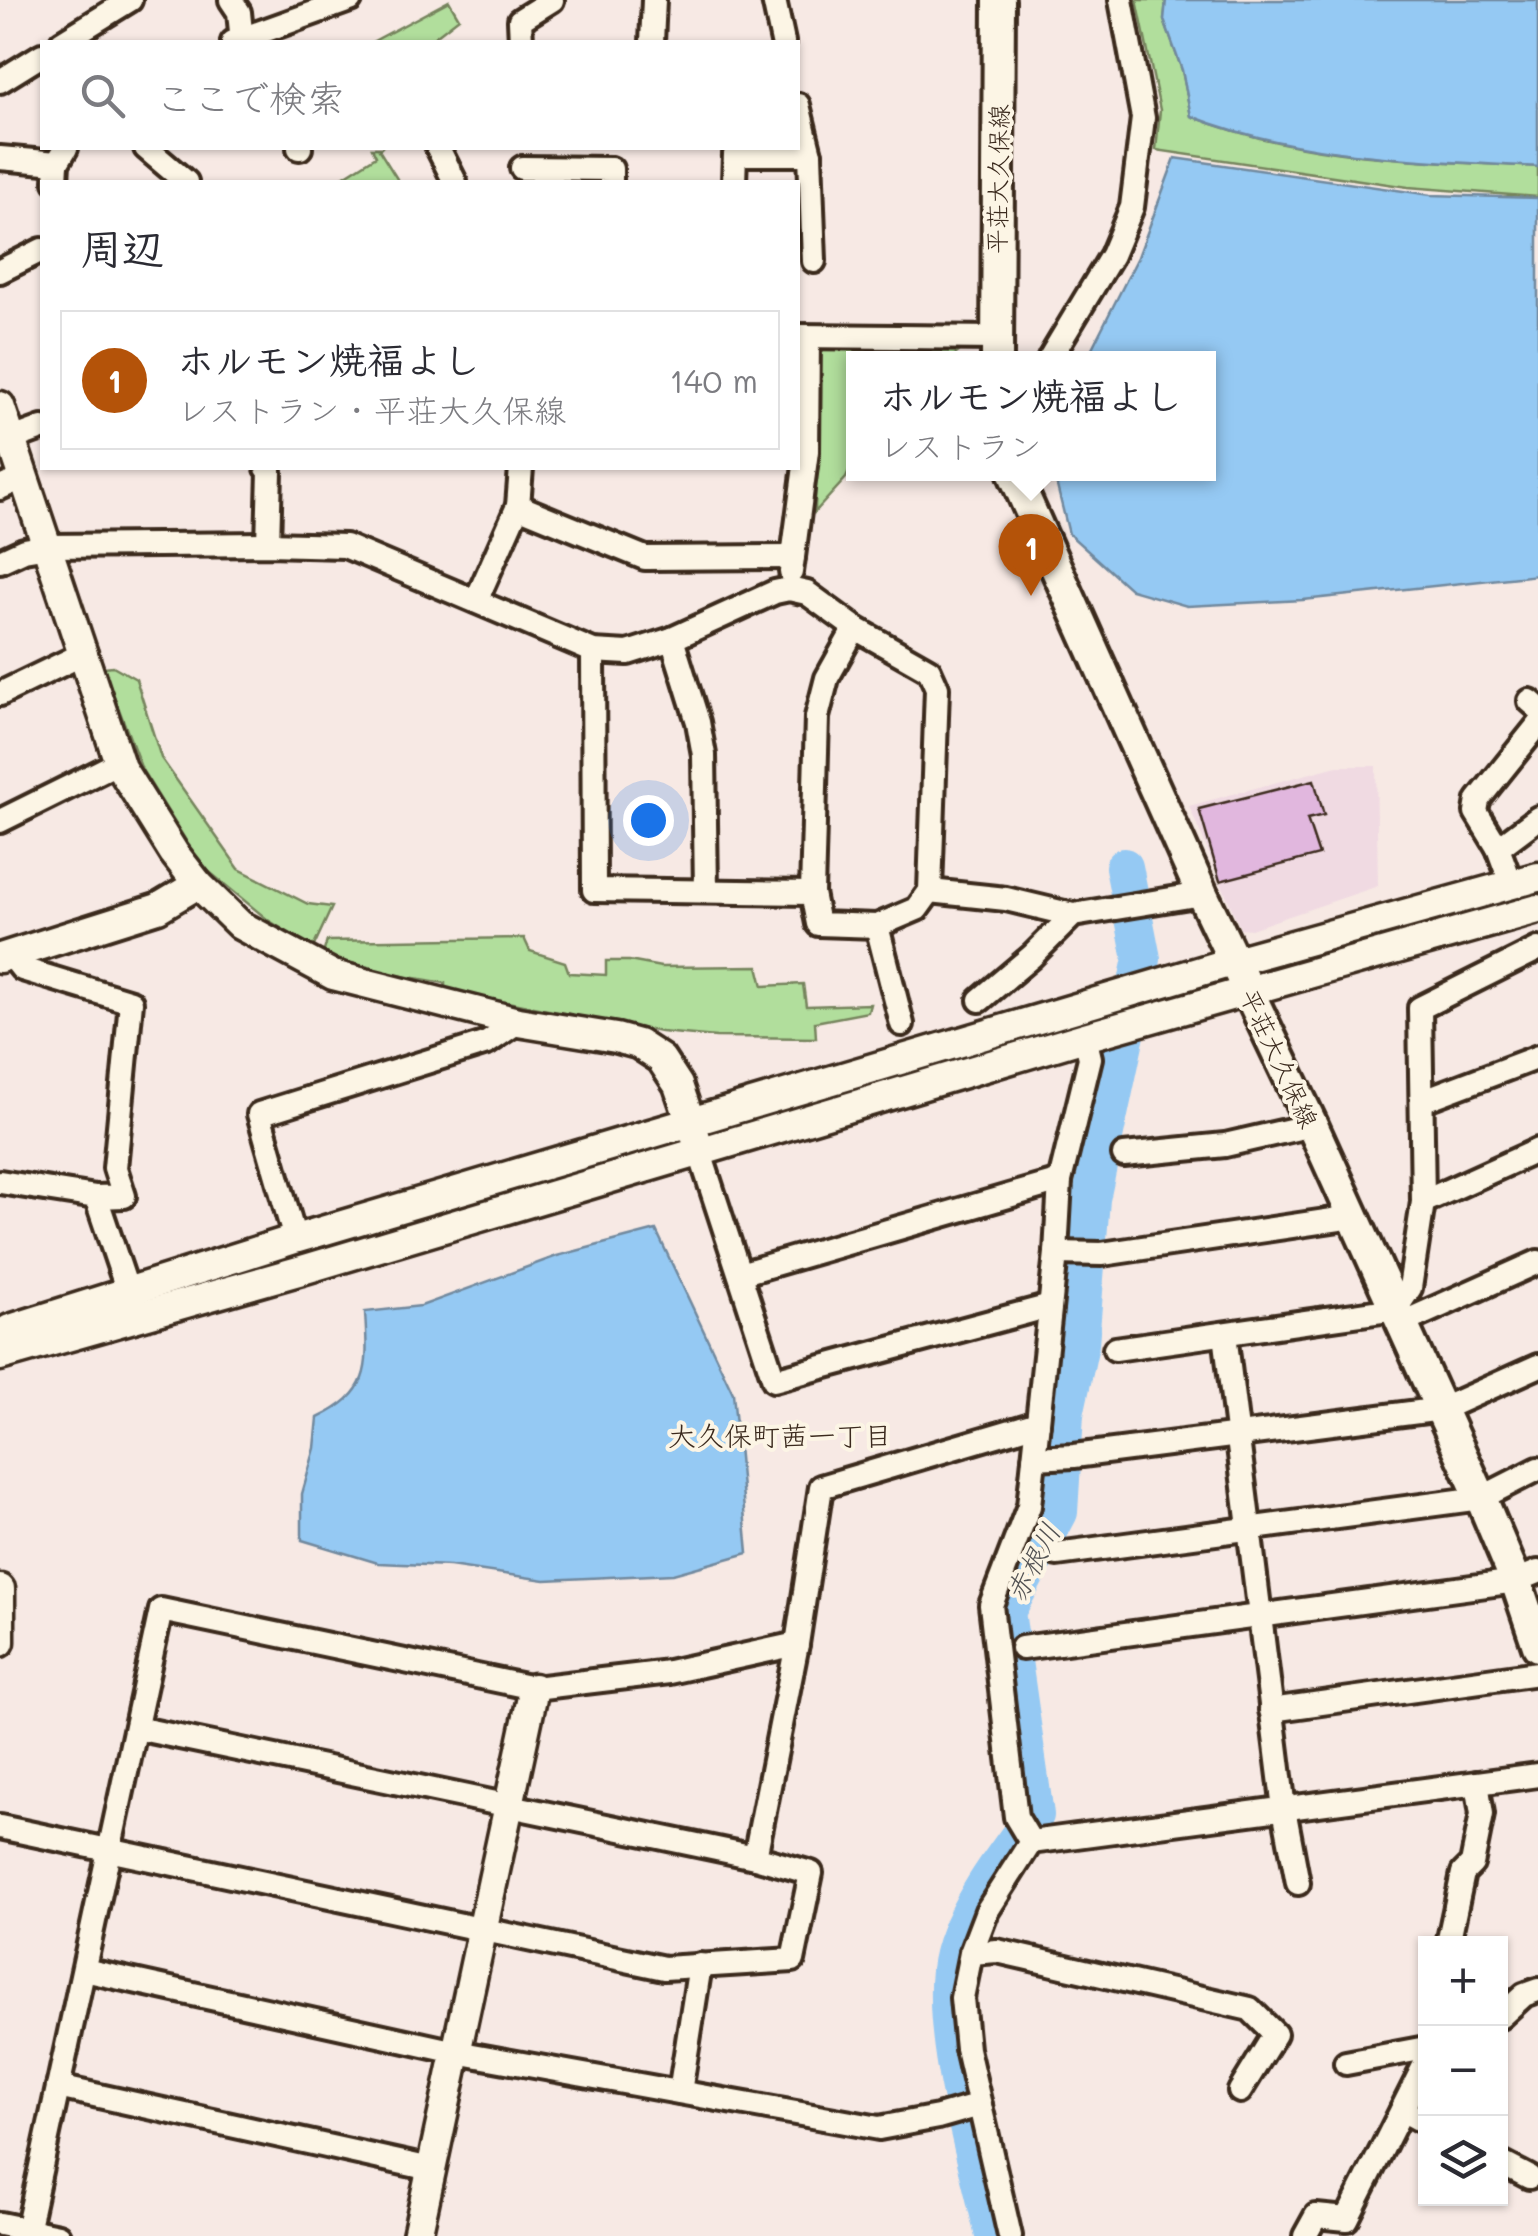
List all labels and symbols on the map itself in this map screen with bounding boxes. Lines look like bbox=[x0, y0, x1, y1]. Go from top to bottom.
street label: 平荘大久保線 bbox=[980, 104, 1014, 254]
pin: 1 bbox=[998, 514, 1064, 596]
your location bbox=[623, 795, 674, 846]
street label: 平荘大久保線 bbox=[1234, 983, 1326, 1133]
district label: 大久保町茜一丁目 bbox=[668, 1417, 892, 1453]
water label: 赤根川 bbox=[996, 1516, 1068, 1608]

